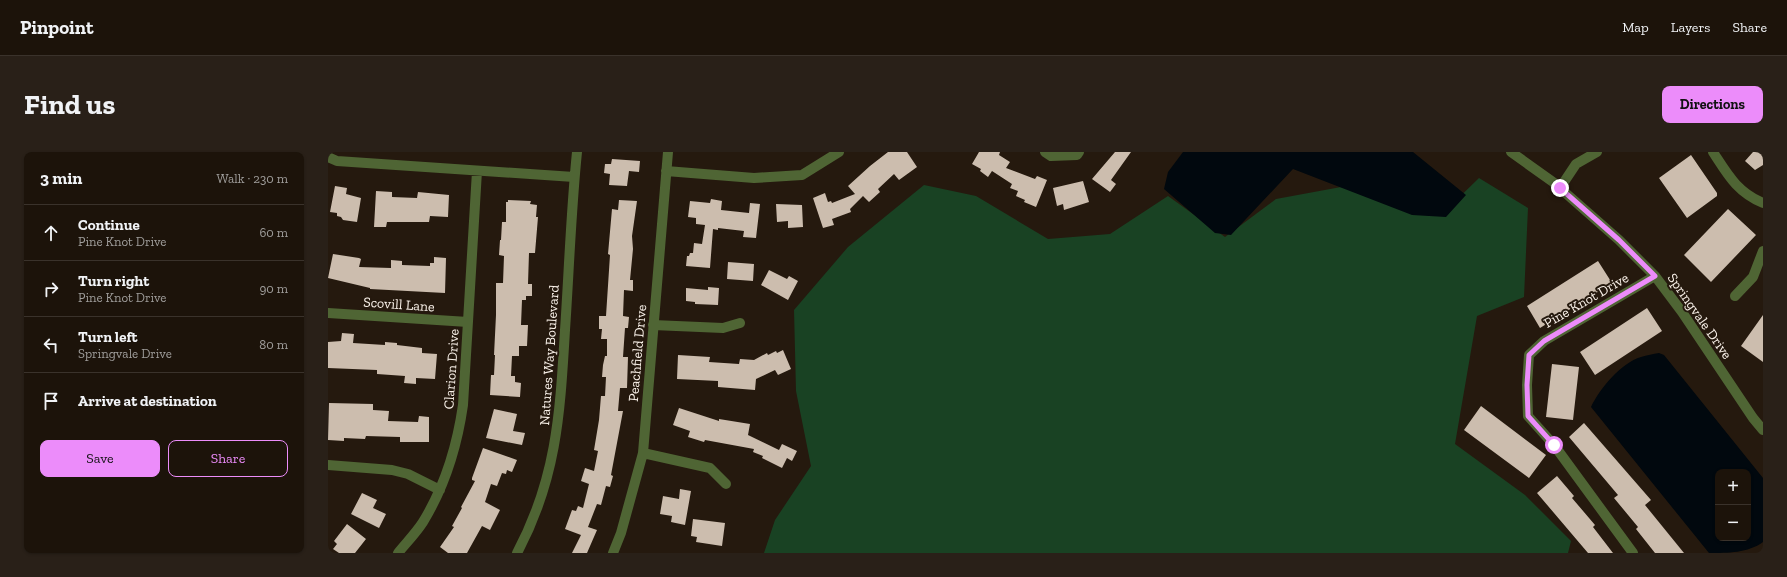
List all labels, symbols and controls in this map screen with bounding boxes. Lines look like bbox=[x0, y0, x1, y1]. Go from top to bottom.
text: Pinpoint bbox=[20, 16, 94, 39]
text: Map bbox=[1622, 19, 1649, 36]
text: Layers bbox=[1671, 19, 1710, 36]
text: Share bbox=[1732, 19, 1767, 36]
button: Directions bbox=[1662, 86, 1763, 123]
text: Find us bbox=[24, 88, 115, 121]
text: 3 min bbox=[40, 168, 82, 188]
text: Walk · 230 m bbox=[216, 171, 288, 186]
route end bbox=[1551, 179, 1569, 197]
text: Continue bbox=[78, 216, 140, 234]
icon: ahead bbox=[40, 222, 62, 244]
text: 60 m bbox=[259, 225, 288, 240]
text: Pine Knot Drive bbox=[78, 234, 166, 249]
street label: Pine Knot Drive bbox=[1541, 269, 1632, 332]
street label: Springvale Drive bbox=[1664, 270, 1736, 363]
text: Turn right bbox=[78, 272, 149, 290]
icon: right bbox=[40, 278, 62, 300]
text: 90 m bbox=[259, 281, 288, 296]
street label: Natures Way Boulevard bbox=[536, 284, 563, 426]
text: Pine Knot Drive bbox=[78, 290, 166, 305]
street label: Scovill Lane bbox=[363, 294, 436, 316]
street label: Peachfield Drive bbox=[625, 303, 650, 402]
text: Turn left bbox=[78, 328, 138, 346]
street label: Clarion Drive bbox=[440, 328, 463, 410]
icon: left bbox=[40, 334, 62, 356]
text: 80 m bbox=[259, 337, 288, 352]
text: Springvale Drive bbox=[78, 346, 172, 361]
icon: arrive bbox=[40, 390, 62, 412]
text: Arrive at destination bbox=[78, 392, 217, 410]
route start bbox=[1545, 436, 1563, 454]
button: Save bbox=[40, 440, 160, 477]
button: Share bbox=[168, 440, 288, 477]
map controls bbox=[1715, 469, 1751, 541]
button: + bbox=[1715, 469, 1751, 505]
button: − bbox=[1715, 505, 1751, 541]

